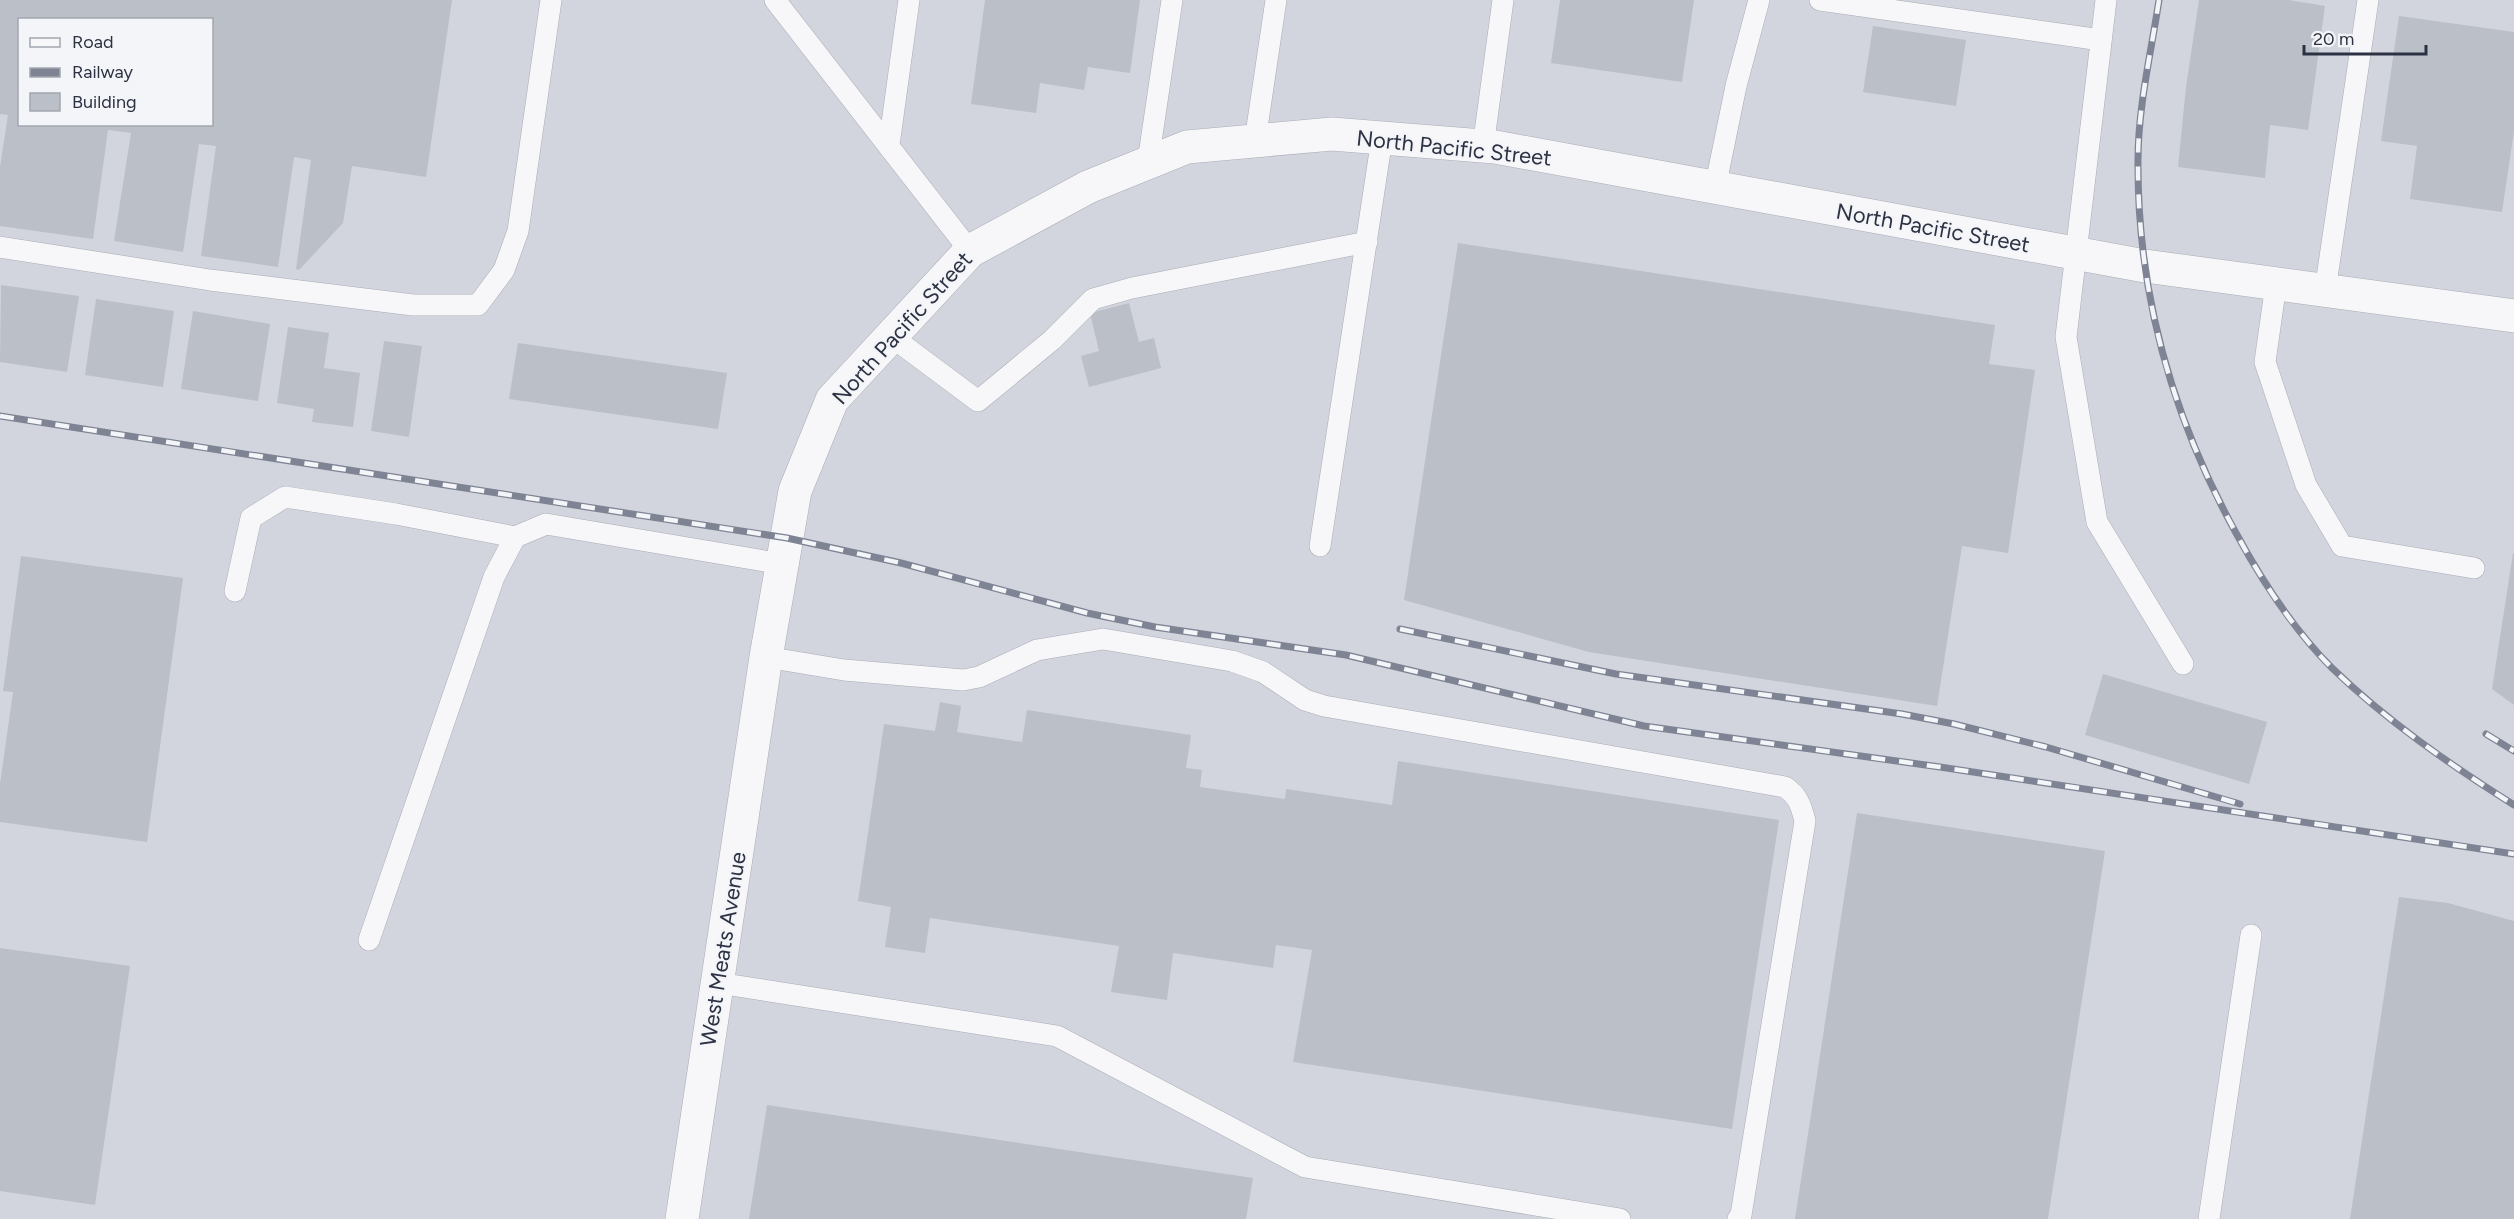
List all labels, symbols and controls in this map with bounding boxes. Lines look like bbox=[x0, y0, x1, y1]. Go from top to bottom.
legend bbox=[18, 18, 213, 126]
scale bar bbox=[2304, 18, 2426, 56]
text: 20 m bbox=[2313, 28, 2354, 50]
text: Road bbox=[72, 31, 113, 53]
text: Railway bbox=[72, 61, 134, 83]
text: Building bbox=[72, 91, 137, 113]
street label: North Pacific Street bbox=[1355, 124, 1553, 172]
street label: North Pacific Street bbox=[1834, 198, 2032, 258]
street label: North Pacific Street bbox=[826, 246, 978, 410]
street label: West Meats Avenue bbox=[694, 850, 752, 1048]

